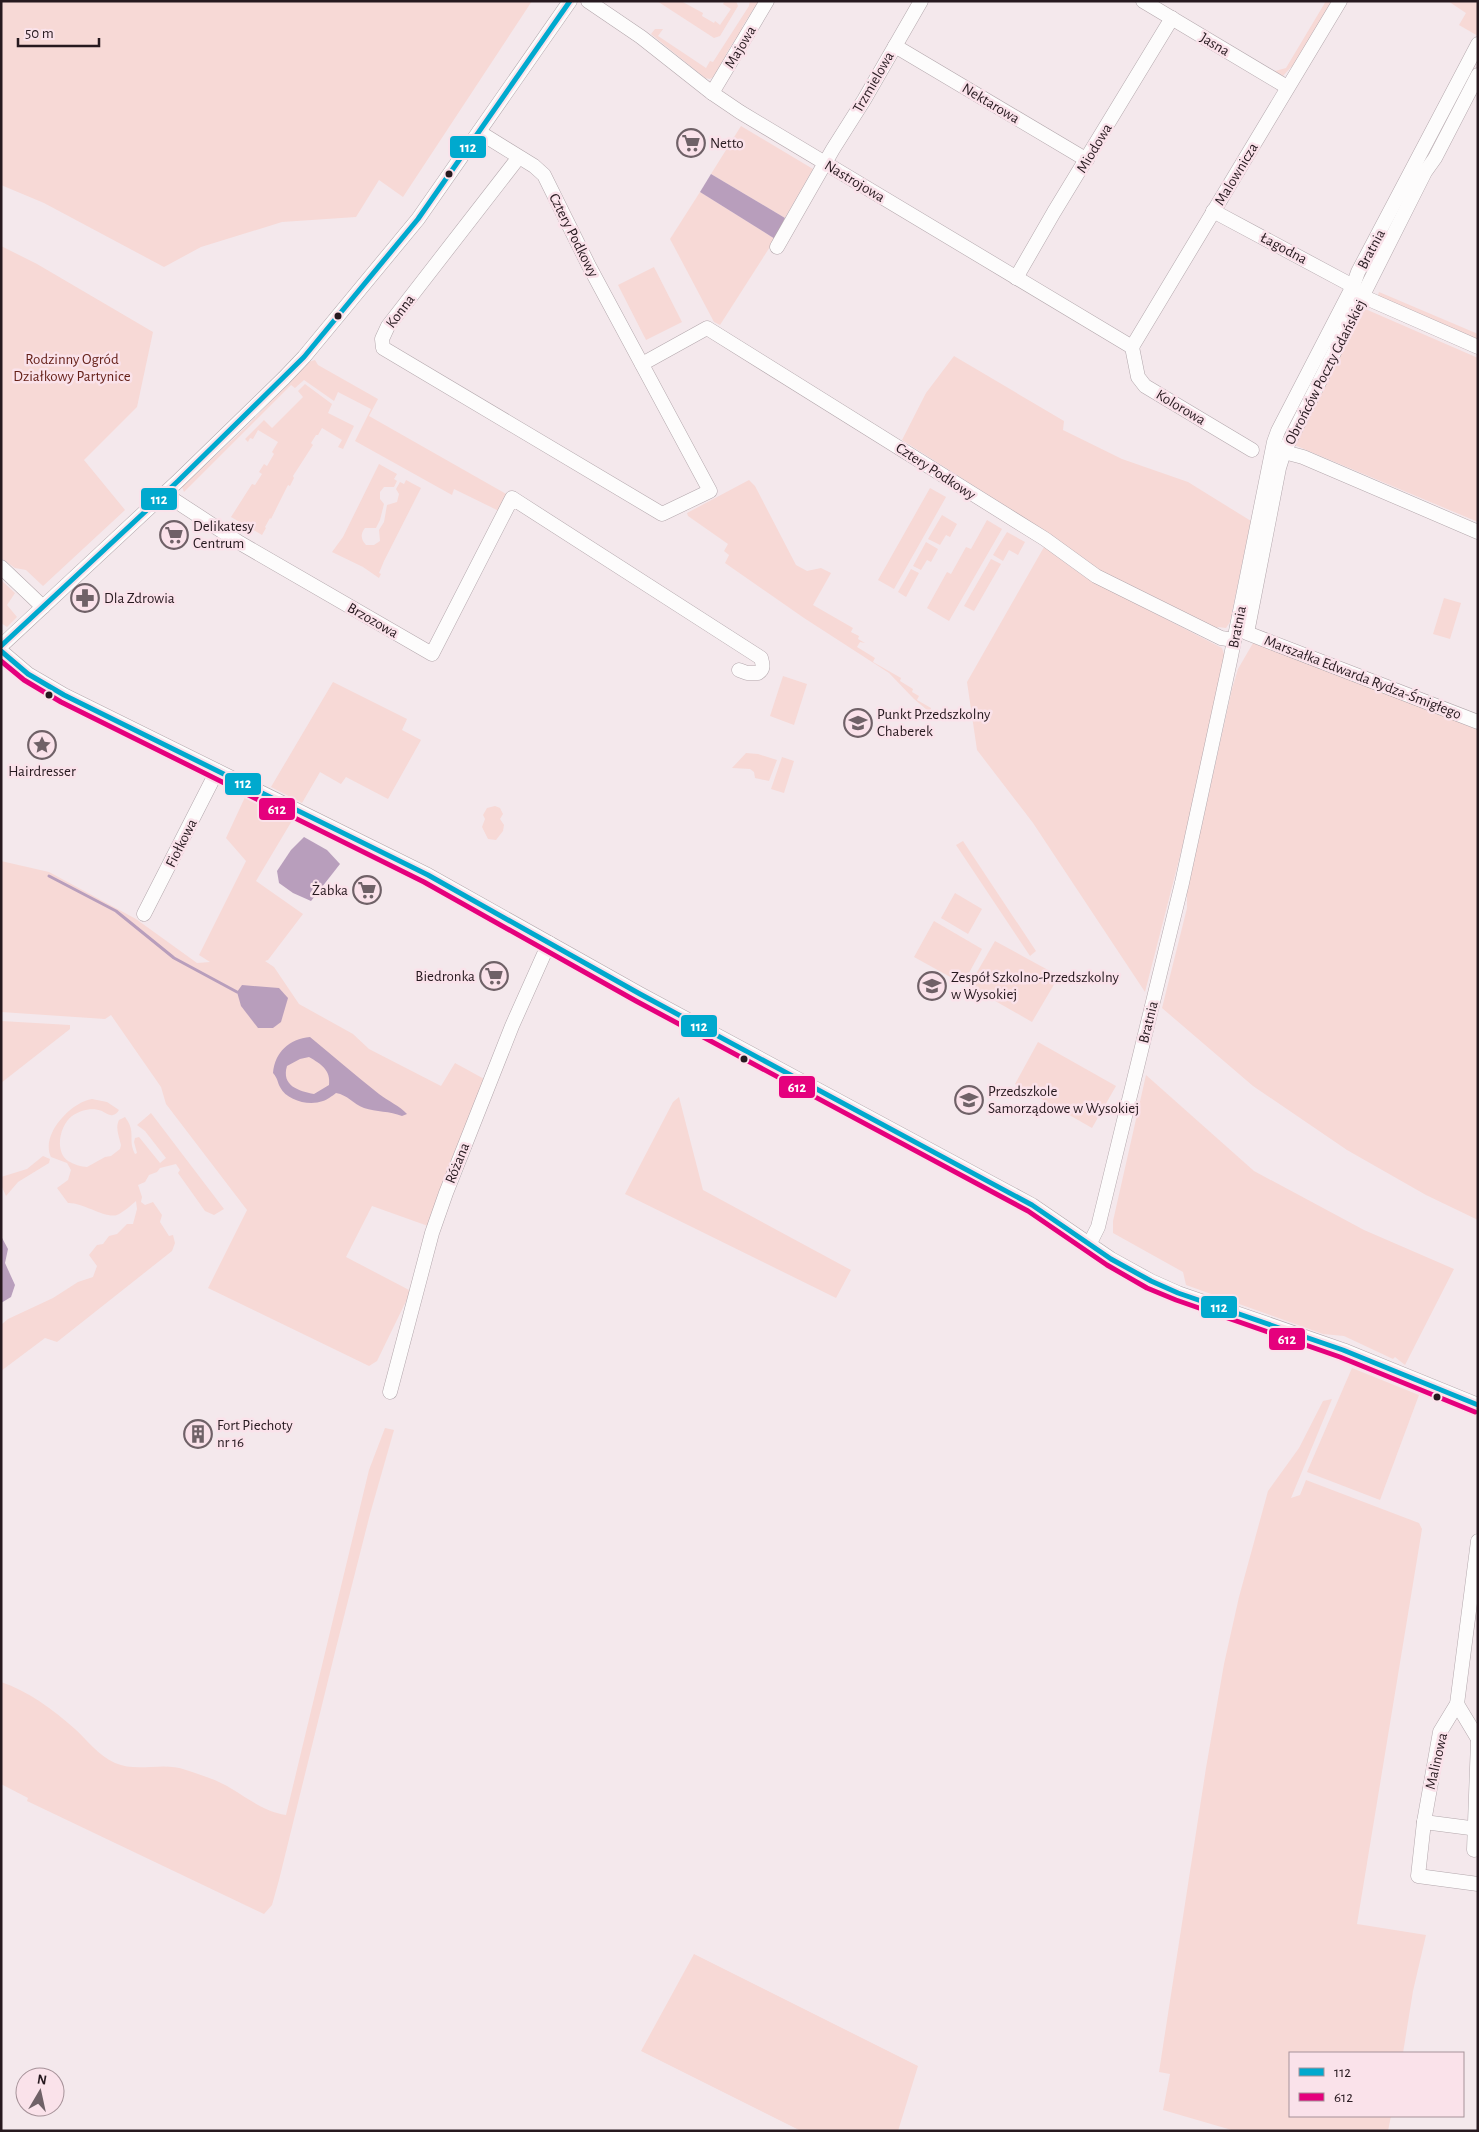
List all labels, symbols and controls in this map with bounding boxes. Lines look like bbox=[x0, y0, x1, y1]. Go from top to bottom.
scale bar bbox=[18, 15, 99, 47]
street label: Majowa bbox=[722, 23, 759, 71]
text: 50 m bbox=[25, 26, 54, 41]
street label: Jasna bbox=[1197, 30, 1232, 59]
street label: Trzmielowa bbox=[850, 49, 897, 115]
street label: Nektarowa bbox=[959, 81, 1022, 126]
street label: Miodowa bbox=[1074, 121, 1115, 176]
supermarket icon: Netto bbox=[676, 128, 706, 158]
line badge: 112 bbox=[449, 135, 487, 159]
place label: Netto bbox=[710, 136, 744, 151]
street label: Malownicza bbox=[1212, 140, 1261, 208]
text: 112 bbox=[460, 141, 477, 155]
street label: Nastrojowa bbox=[822, 158, 888, 205]
unlabelled marker bbox=[444, 169, 454, 179]
street label: Cztery Podkowy bbox=[546, 191, 601, 280]
street label: Bratnia bbox=[1355, 227, 1388, 272]
street label: Łagodna bbox=[1258, 230, 1310, 267]
street label: Konna bbox=[383, 292, 418, 331]
street label: Obrońców Poczty Gdańskiej bbox=[1282, 297, 1369, 447]
unlabelled marker bbox=[333, 311, 343, 321]
park label: Rodzinny Ogród Działkowy Partynice bbox=[13, 352, 131, 384]
street label: Kolorowa bbox=[1153, 387, 1208, 428]
street label: Cztery Podkowy bbox=[893, 440, 979, 503]
line badge: 112 bbox=[140, 487, 178, 511]
text: 112 bbox=[151, 493, 168, 507]
place label: Delikatesy Centrum bbox=[193, 519, 254, 551]
supermarket icon: Delikatesy Centrum bbox=[159, 520, 189, 550]
pharmacy icon: Dla Zdrowia bbox=[70, 583, 100, 613]
place label: Dla Zdrowia bbox=[104, 591, 175, 606]
street label: Brzozowa bbox=[345, 600, 401, 641]
street label: Bratnia bbox=[1226, 605, 1249, 649]
street label: Marszałka Edwarda Rydza-Śmigłego bbox=[1262, 631, 1464, 722]
unlabelled marker bbox=[44, 690, 54, 700]
place label: Punkt Przedszkolny Chaberek bbox=[877, 707, 991, 739]
school or university icon: Punkt Przedszkolny Chaberek bbox=[843, 708, 873, 738]
place icon: Hairdresser bbox=[27, 730, 57, 760]
place label: Hairdresser bbox=[8, 764, 76, 779]
line badge: 112 bbox=[224, 772, 262, 796]
text: 112 bbox=[235, 777, 252, 791]
line badge: 612 bbox=[258, 797, 296, 821]
text: 612 bbox=[268, 803, 287, 817]
street label: Fiołkowa bbox=[163, 817, 200, 870]
supermarket icon: Żabka bbox=[352, 875, 382, 905]
place label: Żabka bbox=[312, 881, 348, 898]
supermarket icon: Biedronka bbox=[479, 961, 509, 991]
place label: Biedronka bbox=[415, 969, 475, 984]
place label: Zespół Szkolno-Przedszkolny w Wysokiej bbox=[951, 970, 1119, 1002]
school or university icon: Zespół Szkolno-Przedszkolny w Wysokiej bbox=[917, 971, 947, 1001]
street label: Bratnia bbox=[1136, 1000, 1161, 1045]
line badge: 112 bbox=[680, 1014, 718, 1038]
text: 112 bbox=[691, 1020, 708, 1034]
unlabelled marker bbox=[739, 1054, 749, 1064]
line badge: 612 bbox=[778, 1075, 816, 1099]
text: 612 bbox=[788, 1081, 807, 1095]
place label: Przedszkole Samorządowe w Wysokiej bbox=[988, 1084, 1139, 1116]
school or university icon: Przedszkole Samorządowe w Wysokiej bbox=[954, 1085, 984, 1115]
street label: Różana bbox=[443, 1141, 472, 1186]
line badge: 112 bbox=[1200, 1295, 1238, 1319]
text: 112 bbox=[1211, 1301, 1228, 1315]
line badge: 612 bbox=[1268, 1327, 1306, 1351]
text: 612 bbox=[1278, 1333, 1297, 1347]
unlabelled marker bbox=[1432, 1392, 1442, 1402]
place label: Fort Piechoty nr 16 bbox=[217, 1418, 293, 1450]
building icon: Fort Piechoty nr 16 bbox=[183, 1419, 213, 1449]
street label: Malinowa bbox=[1423, 1731, 1450, 1791]
legend bbox=[1289, 2052, 1464, 2117]
text: 112 bbox=[1334, 2065, 1351, 2080]
north arrow bbox=[15, 2067, 65, 2117]
text: N bbox=[36, 2072, 48, 2088]
text: 612 bbox=[1334, 2090, 1353, 2105]

